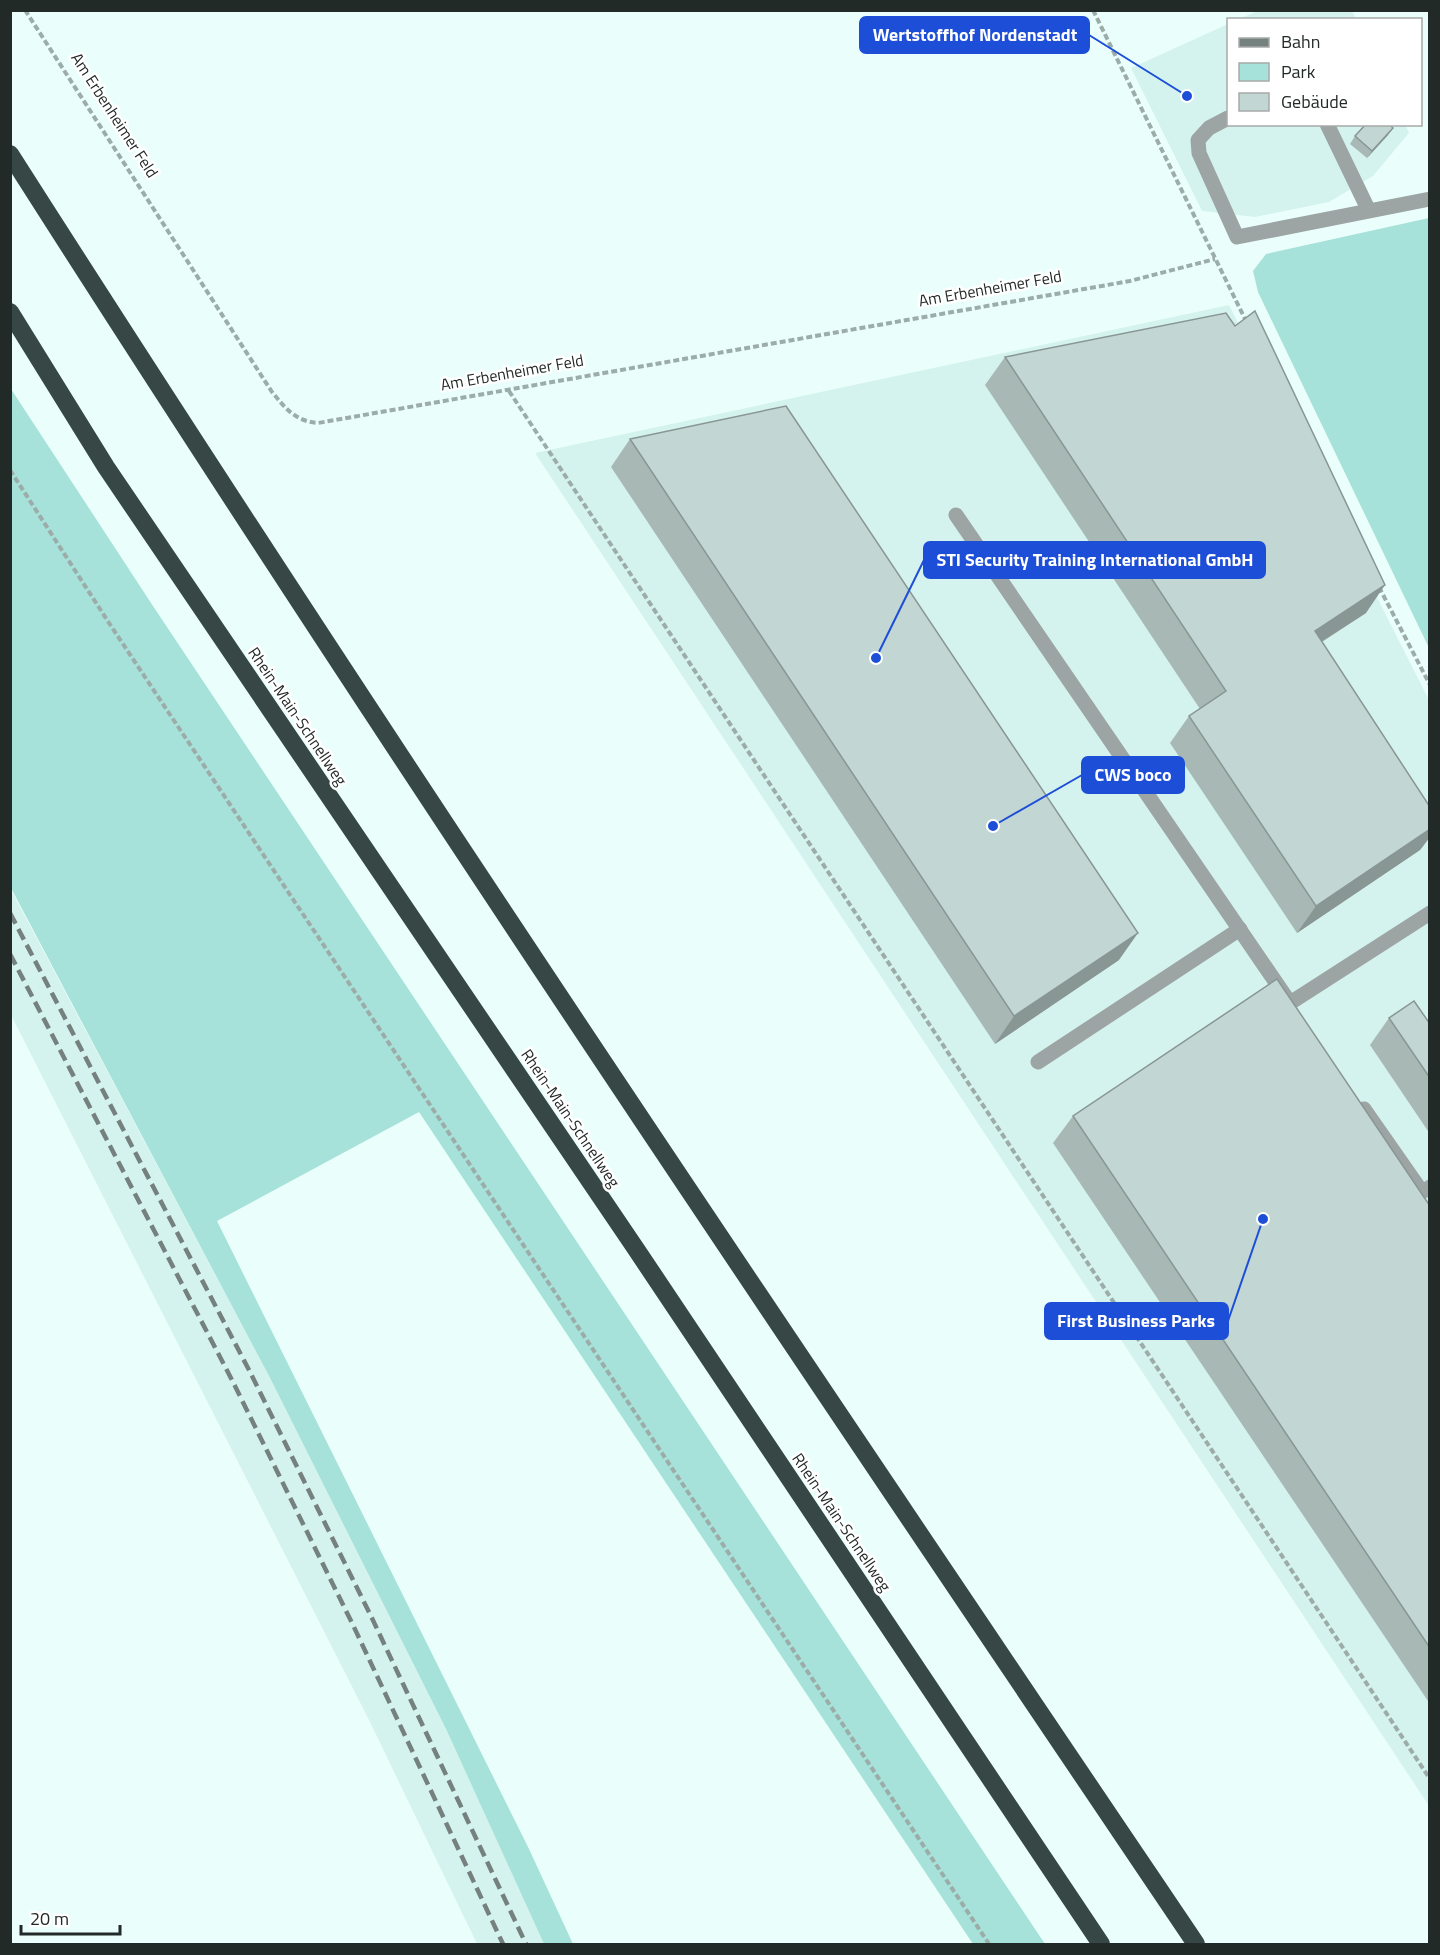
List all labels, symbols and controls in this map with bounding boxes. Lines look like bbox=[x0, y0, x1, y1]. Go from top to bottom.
callout: Wertstoffhof Nordenstadt bbox=[860, 17, 1089, 53]
legend bbox=[1227, 18, 1422, 126]
text: Wertstoffhof Nordenstadt bbox=[873, 21, 1078, 48]
text: Bahn bbox=[1281, 28, 1320, 55]
street label: Am Erbenheimer Feld bbox=[65, 48, 165, 182]
text: Park bbox=[1281, 58, 1316, 85]
text: Gebäude bbox=[1281, 88, 1348, 115]
street label: Am Erbenheimer Feld bbox=[917, 264, 1063, 312]
street label: Am Erbenheimer Feld bbox=[439, 348, 585, 396]
callout: STI Security Training International GmbH bbox=[924, 542, 1265, 578]
text: STI Security Training International GmbH bbox=[937, 546, 1253, 573]
street label: Rhein-Main-Schnellweg bbox=[243, 642, 353, 790]
callout: CWS boco bbox=[1082, 757, 1184, 793]
text: CWS boco bbox=[1094, 761, 1172, 788]
street label: Rhein-Main-Schnellweg bbox=[516, 1044, 626, 1192]
callout: First Business Parks bbox=[1045, 1303, 1228, 1339]
text: First Business Parks bbox=[1057, 1307, 1215, 1334]
street label: Rhein-Main-Schnellweg bbox=[787, 1448, 897, 1596]
scale bar bbox=[21, 1898, 120, 1936]
text: 20 m bbox=[30, 1905, 69, 1932]

